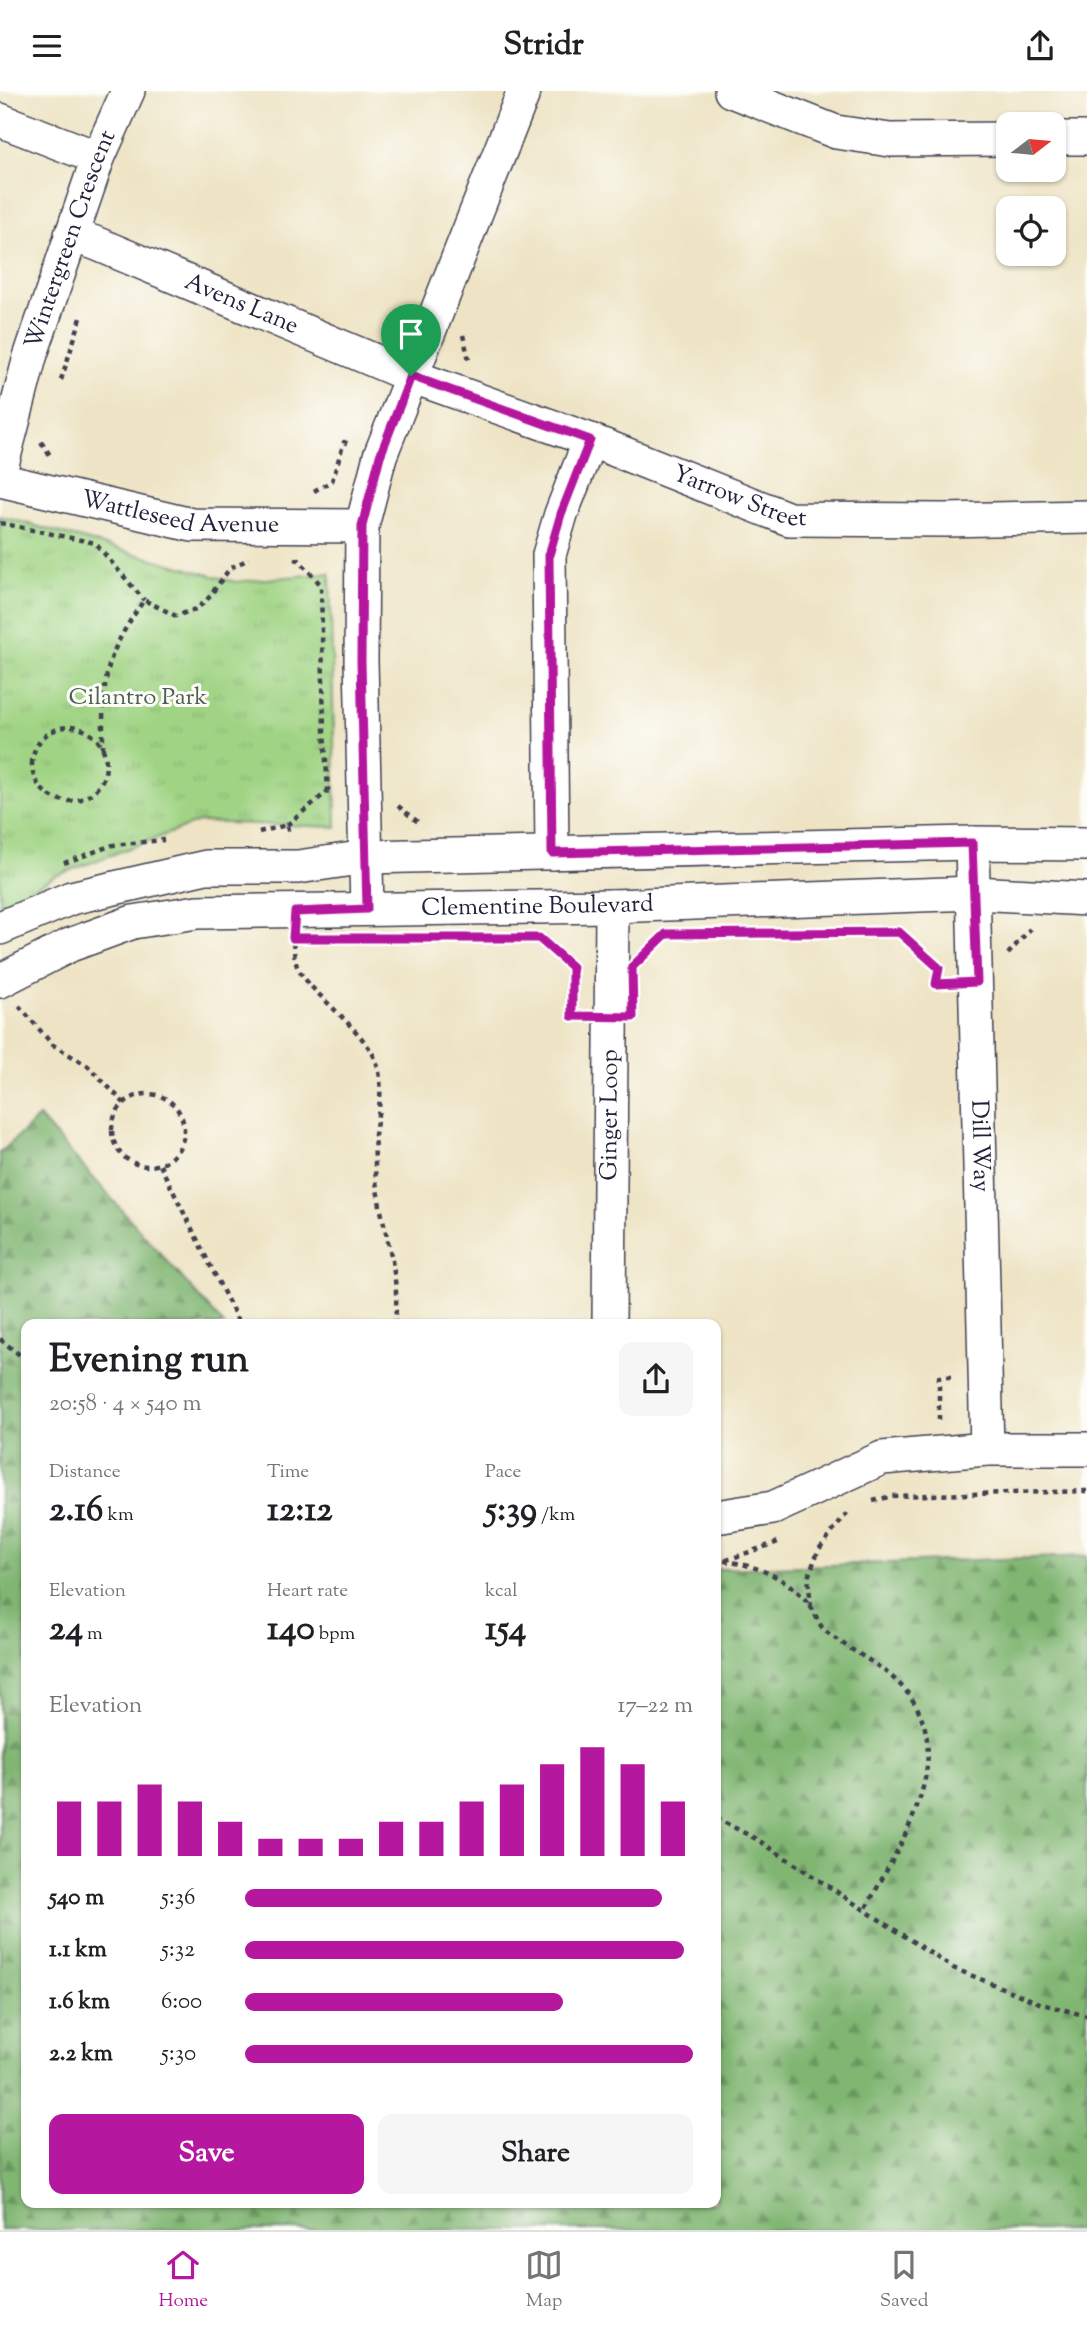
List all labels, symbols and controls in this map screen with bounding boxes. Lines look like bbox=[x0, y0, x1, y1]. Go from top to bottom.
text: Stridr bbox=[503, 23, 584, 69]
icon: menu bbox=[28, 27, 66, 65]
icon: share bbox=[1021, 27, 1059, 65]
north arrow bbox=[996, 112, 1066, 182]
map controls bbox=[996, 112, 1066, 266]
street label: Wintergreen Crescent bbox=[17, 125, 125, 354]
button: locate bbox=[996, 196, 1066, 266]
street label: Avens Lane bbox=[179, 265, 303, 344]
pin bbox=[381, 304, 441, 376]
icon: arrive bbox=[392, 315, 430, 353]
street label: Yarrow Street bbox=[667, 457, 807, 536]
street label: Wattleseed Avenue bbox=[77, 483, 279, 543]
park label: Cilantro Park bbox=[69, 681, 207, 715]
street label: Clementine Boulevard bbox=[421, 888, 655, 926]
street label: Ginger Loop bbox=[593, 1049, 628, 1181]
street label: Dill Way bbox=[961, 1099, 998, 1193]
text: Evening run bbox=[49, 1335, 249, 1389]
button: share bbox=[619, 1342, 693, 1416]
text: 20:58 · 4 × 540 m bbox=[49, 1388, 202, 1421]
text: Distance bbox=[49, 1459, 121, 1486]
text: Time bbox=[267, 1459, 309, 1486]
text: Pace bbox=[485, 1459, 521, 1486]
text: 2.16 bbox=[49, 1486, 104, 1537]
text: 12:12 bbox=[267, 1486, 333, 1537]
text: 5:39 bbox=[485, 1486, 537, 1537]
text: km bbox=[104, 1502, 134, 1529]
text: /km bbox=[537, 1502, 575, 1529]
text: Elevation bbox=[49, 1578, 126, 1605]
text: Heart rate bbox=[267, 1578, 348, 1605]
text: kcal bbox=[485, 1578, 518, 1605]
text: 24 bbox=[49, 1605, 83, 1656]
text: 140 bbox=[267, 1605, 315, 1656]
text: 154 bbox=[485, 1605, 527, 1656]
text: m bbox=[83, 1621, 103, 1648]
text: bpm bbox=[315, 1621, 355, 1648]
text: Elevation bbox=[49, 1690, 142, 1723]
text: 17–22 m bbox=[617, 1690, 693, 1723]
text: 540 m bbox=[49, 1882, 104, 1915]
text: 5:36 bbox=[161, 1882, 195, 1915]
text: 1.1 km bbox=[49, 1934, 107, 1967]
text: 5:32 bbox=[161, 1934, 195, 1967]
text: 1.6 km bbox=[49, 1986, 110, 2019]
text: 6:00 bbox=[161, 1986, 202, 2019]
text: 2.2 km bbox=[49, 2038, 113, 2071]
text: 5:30 bbox=[161, 2038, 196, 2071]
button: Save bbox=[49, 2114, 364, 2194]
button: Share bbox=[378, 2114, 693, 2194]
tab: Home bbox=[158, 2246, 208, 2315]
tab: Map bbox=[525, 2246, 563, 2315]
tab: Saved bbox=[880, 2246, 929, 2315]

